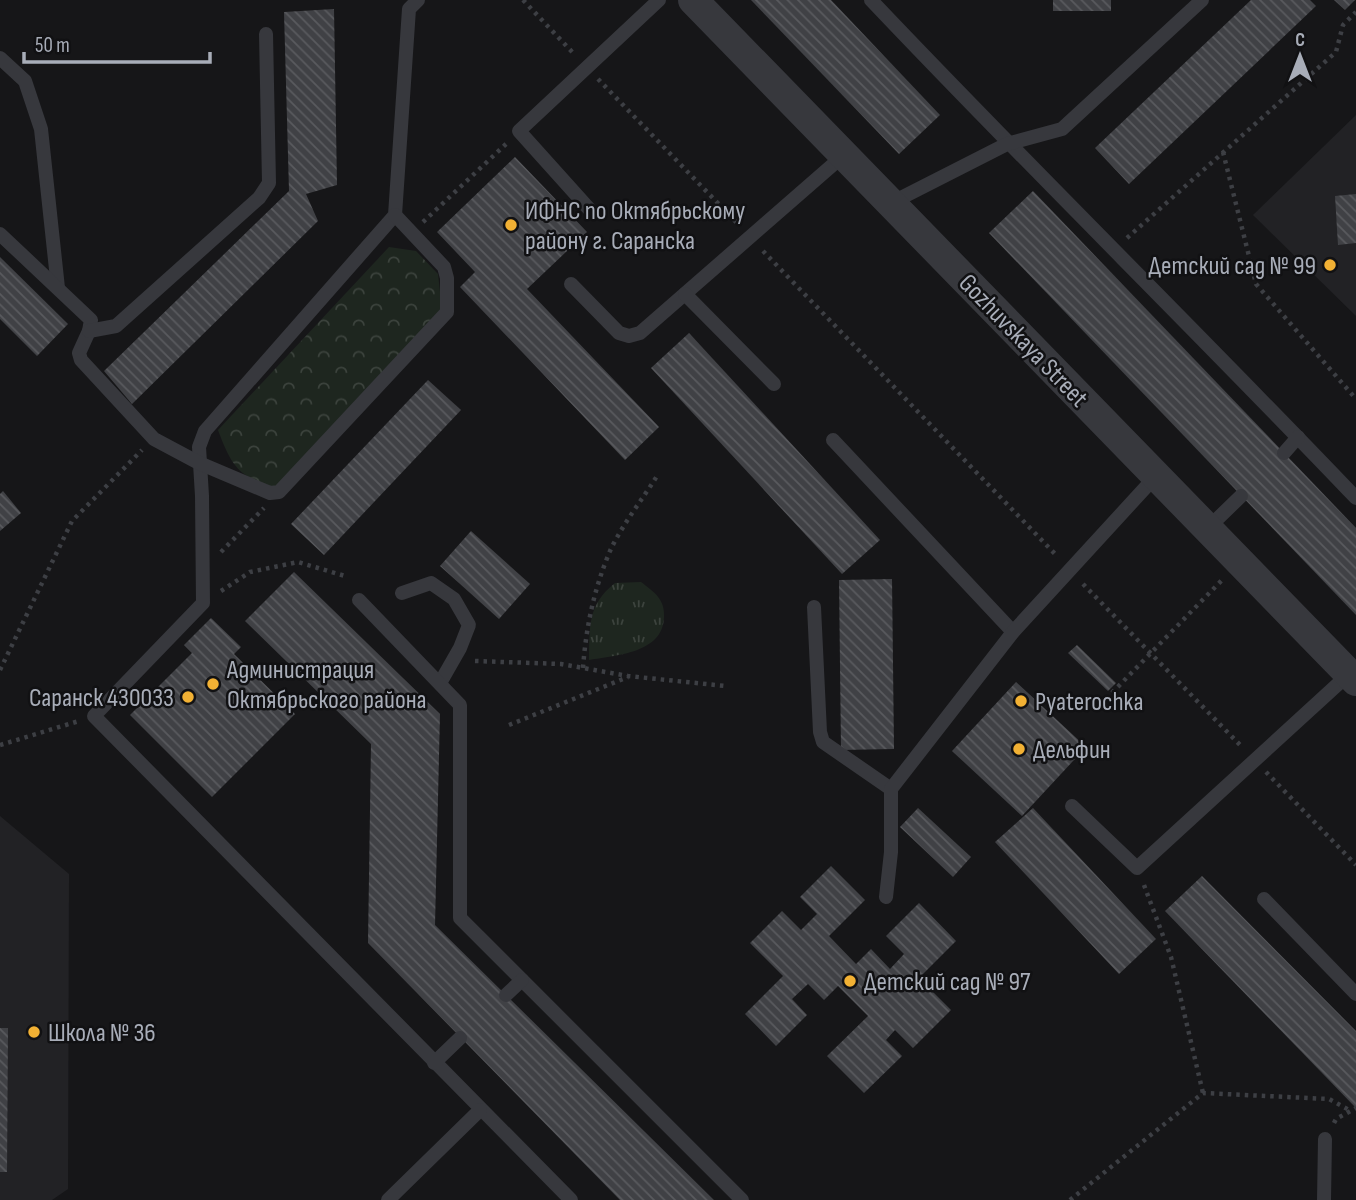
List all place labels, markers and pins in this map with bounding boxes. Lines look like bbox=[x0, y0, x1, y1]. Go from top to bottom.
place label: ИФНС по Октябрьскому району г. Саранска bbox=[525, 196, 745, 257]
marker: ИФНС по Октябрьскому району г. Саранска bbox=[503, 217, 519, 233]
place label: Детский сад № 99 bbox=[1149, 251, 1316, 282]
marker: Детский сад № 99 bbox=[1322, 257, 1338, 273]
place label: Администрация Октябрьского района bbox=[226, 655, 427, 716]
marker: Администрация Октябрьского района bbox=[205, 676, 221, 692]
place label: Саранск 430033 bbox=[29, 683, 174, 714]
place label: Pyaterochka bbox=[1035, 687, 1143, 718]
marker: Саранск 430033 bbox=[180, 689, 196, 705]
marker: Pyaterochka bbox=[1013, 693, 1029, 709]
place label: Дельфин bbox=[1033, 735, 1111, 766]
marker: Дельфин bbox=[1011, 741, 1027, 757]
place label: Детский сад № 97 bbox=[864, 967, 1031, 998]
marker: Детский сад № 97 bbox=[842, 973, 858, 989]
place label: Школа № 36 bbox=[48, 1018, 156, 1049]
marker: Школа № 36 bbox=[26, 1024, 42, 1040]

